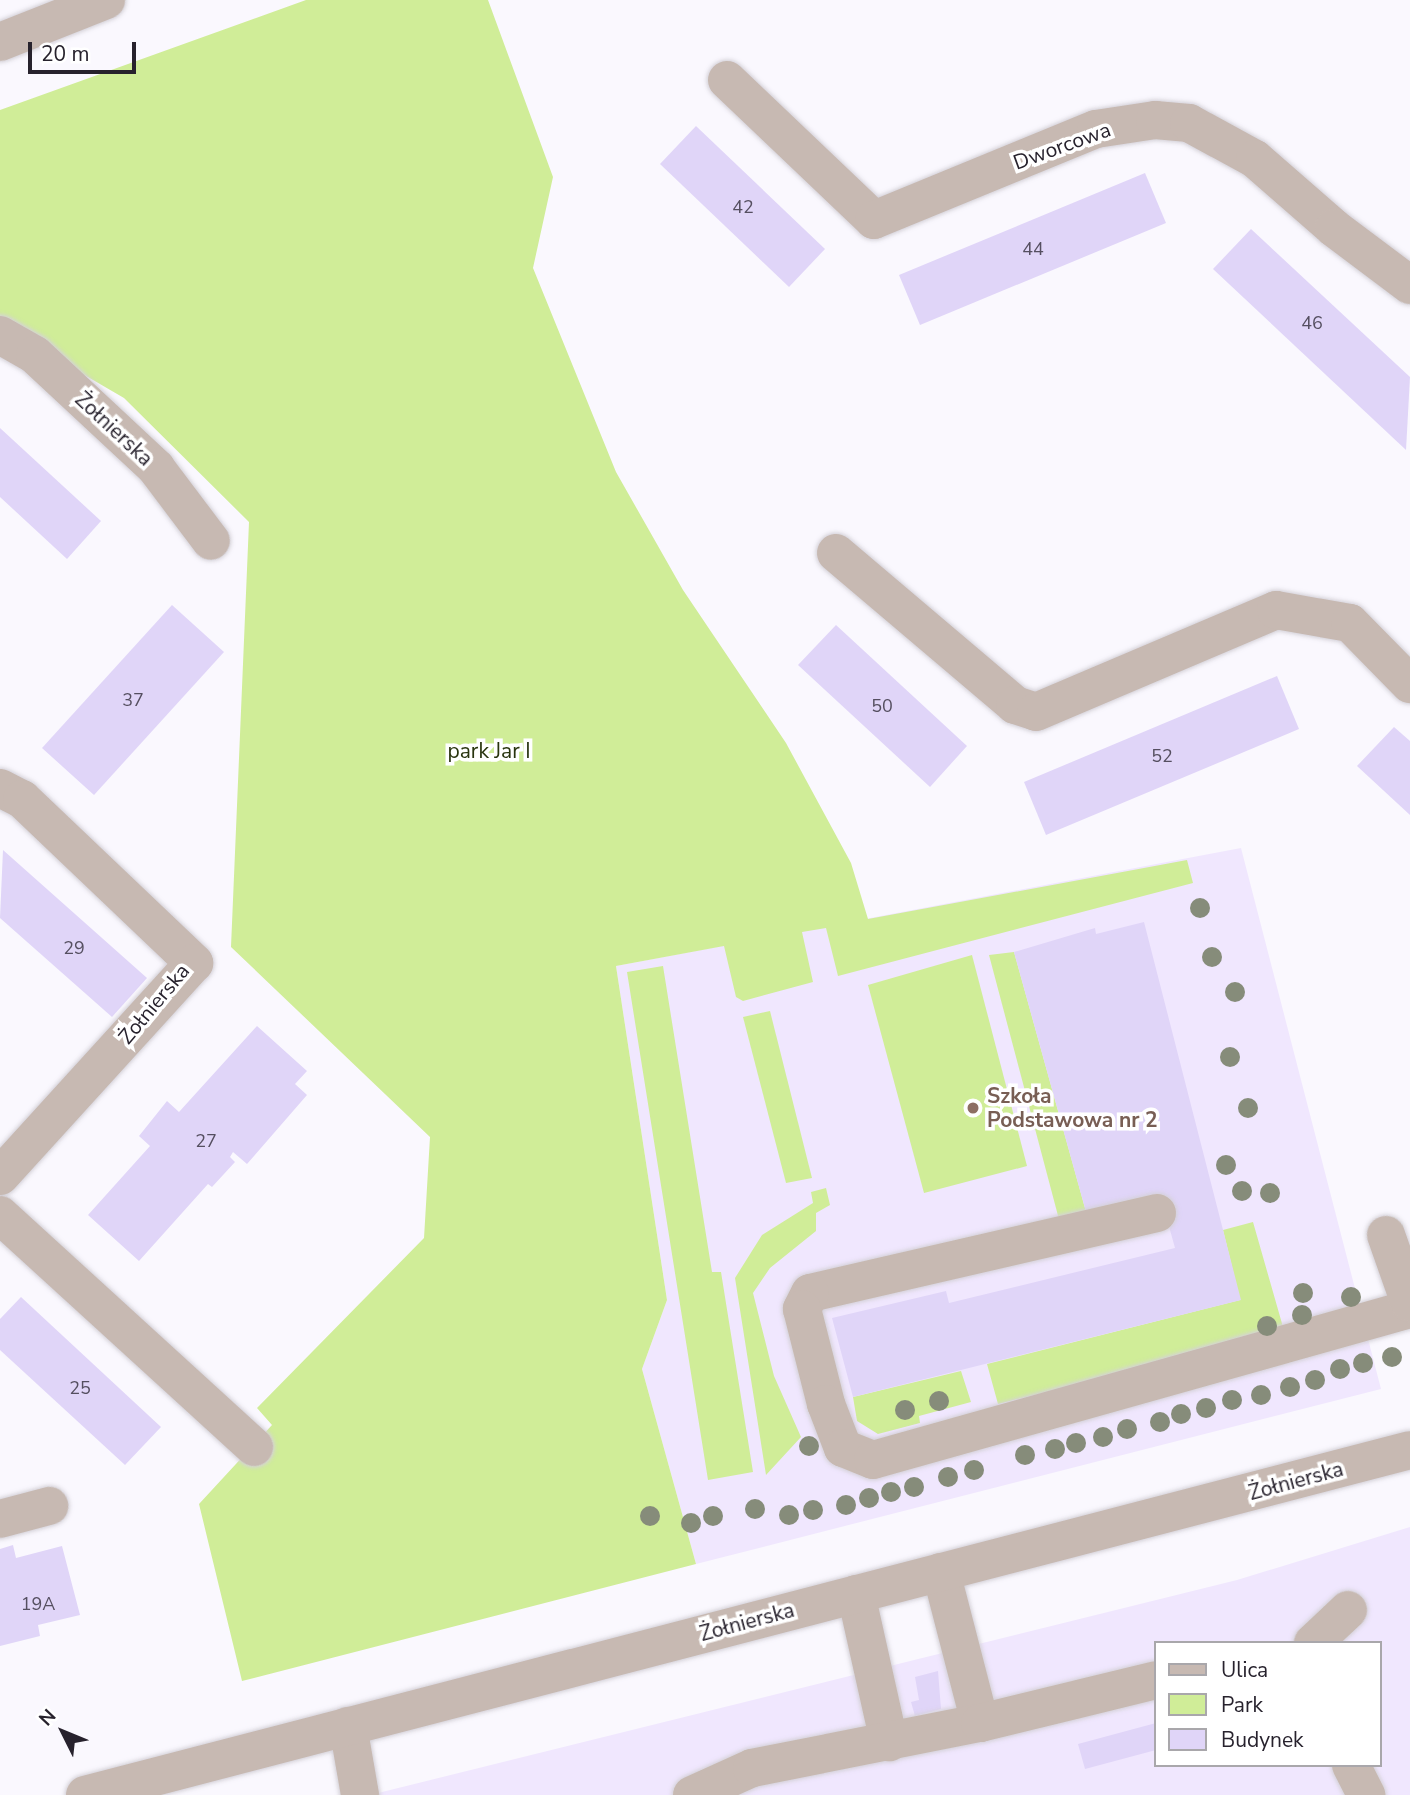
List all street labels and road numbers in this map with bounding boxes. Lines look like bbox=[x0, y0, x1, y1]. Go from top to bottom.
street label: Dworcowa bbox=[1010, 117, 1114, 175]
street label: Żołnierska bbox=[70, 387, 158, 471]
street label: Żołnierska bbox=[113, 959, 195, 1049]
street label: Żołnierska bbox=[1246, 1456, 1346, 1506]
street label: Żołnierska bbox=[697, 1597, 797, 1647]

